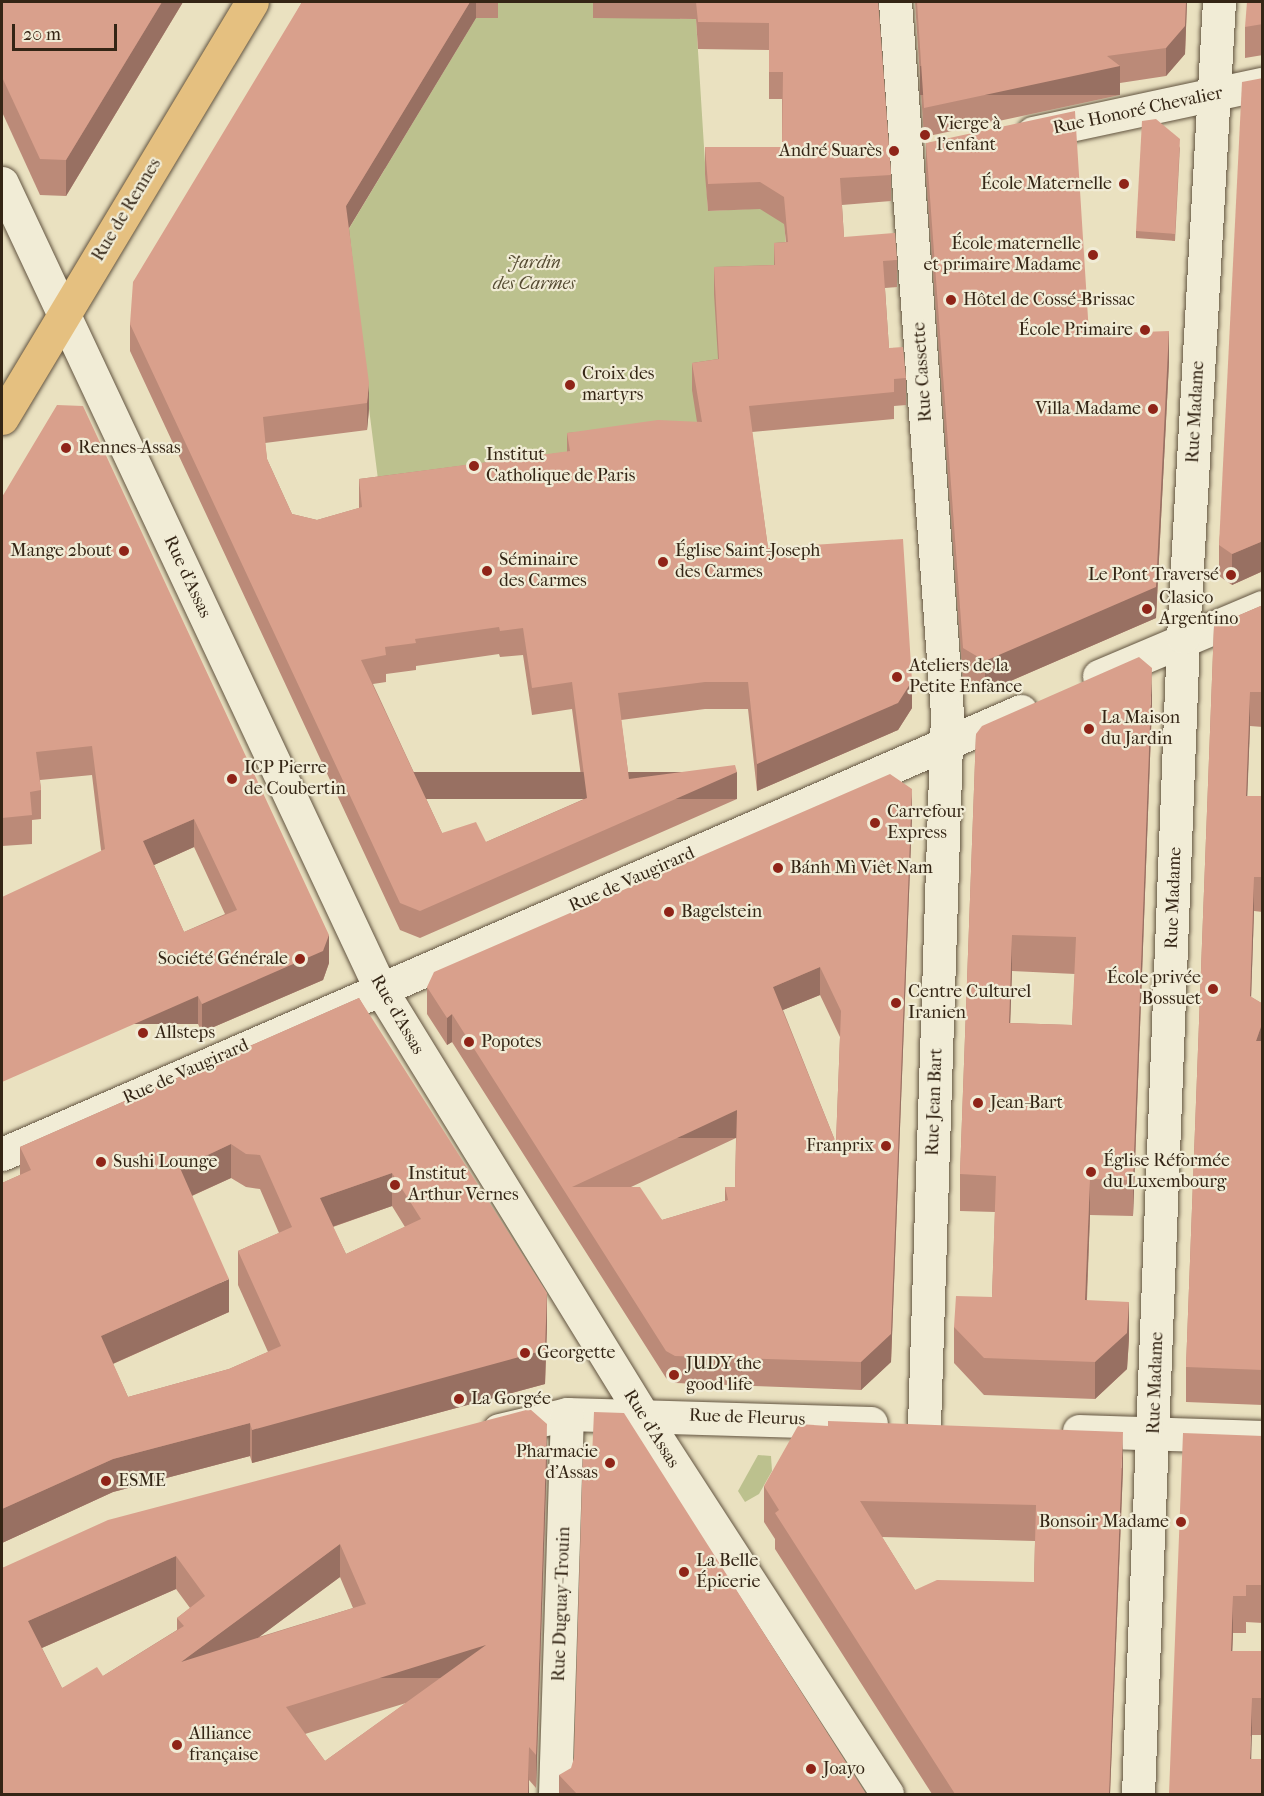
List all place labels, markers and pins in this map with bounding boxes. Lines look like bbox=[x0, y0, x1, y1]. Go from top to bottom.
place label: Vierge à l'enfant bbox=[937, 114, 1001, 156]
marker: Vierge à l'enfant bbox=[918, 128, 932, 142]
place label: André Suarès bbox=[779, 140, 882, 162]
marker: André Suarès bbox=[887, 144, 901, 158]
place label: École Maternelle bbox=[981, 173, 1112, 195]
marker: École Maternelle bbox=[1117, 177, 1131, 191]
place label: École maternelle et primaire Madame bbox=[924, 234, 1081, 276]
marker: École maternelle et primaire Madame bbox=[1086, 248, 1100, 262]
place label: Hôtel de Cossé-Brissac bbox=[963, 289, 1135, 311]
marker: Hôtel de Cossé-Brissac bbox=[944, 293, 958, 307]
place label: École Primaire bbox=[1019, 319, 1133, 341]
marker: École Primaire bbox=[1138, 323, 1152, 337]
place label: Croix des martyrs bbox=[582, 364, 655, 406]
marker: Croix des martyrs bbox=[563, 378, 577, 392]
place label: Villa Madame bbox=[1035, 398, 1141, 420]
marker: Villa Madame bbox=[1146, 402, 1160, 416]
place label: Rennes-Assas bbox=[78, 437, 181, 459]
marker: Rennes-Assas bbox=[59, 441, 73, 455]
place label: Institut Catholique de Paris bbox=[486, 445, 635, 488]
marker: Institut Catholique de Paris bbox=[467, 459, 481, 473]
place label: Mange 2bout bbox=[10, 540, 112, 562]
place label: Église Saint-Joseph des Carmes bbox=[675, 541, 820, 584]
marker: Mange 2bout bbox=[117, 544, 131, 558]
place label: Séminaire des Carmes bbox=[499, 550, 587, 592]
marker: Église Saint-Joseph des Carmes bbox=[656, 555, 670, 569]
marker: Séminaire des Carmes bbox=[480, 564, 494, 578]
place label: Le Pont Traversé bbox=[1088, 564, 1219, 586]
marker: Le Pont Traversé bbox=[1224, 568, 1238, 582]
place label: Clasico Argentino bbox=[1159, 588, 1238, 630]
marker: Clasico Argentino bbox=[1140, 602, 1154, 616]
place label: Ateliers de la Petite Enfance bbox=[909, 656, 1022, 698]
marker: Ateliers de la Petite Enfance bbox=[890, 670, 904, 684]
place label: La Maison du Jardin bbox=[1101, 708, 1180, 750]
marker: La Maison du Jardin bbox=[1082, 722, 1096, 736]
place label: ICP Pierre de Coubertin bbox=[244, 758, 346, 800]
marker: ICP Pierre de Coubertin bbox=[225, 772, 239, 786]
place label: Carrefour Express bbox=[887, 802, 964, 844]
marker: Carrefour Express bbox=[868, 816, 882, 830]
place label: Bánh Mì Viêt Nam bbox=[790, 857, 933, 879]
marker: Bánh Mì Viêt Nam bbox=[771, 861, 785, 875]
place label: Bagelstein bbox=[681, 901, 762, 923]
marker: Bagelstein bbox=[662, 905, 676, 919]
place label: Société Générale bbox=[158, 948, 288, 970]
marker: Société Générale bbox=[293, 952, 307, 966]
place label: École privée Bossuet bbox=[1107, 968, 1201, 1010]
place label: Centre Culturel Iranien bbox=[908, 982, 1031, 1024]
marker: École privée Bossuet bbox=[1206, 982, 1220, 996]
marker: Centre Culturel Iranien bbox=[889, 996, 903, 1010]
place label: Allsteps bbox=[155, 1022, 215, 1044]
marker: Allsteps bbox=[136, 1026, 150, 1040]
place label: Popotes bbox=[481, 1031, 541, 1053]
marker: Popotes bbox=[462, 1035, 476, 1049]
place label: Jean-Bart bbox=[990, 1092, 1063, 1114]
marker: Jean-Bart bbox=[971, 1096, 985, 1110]
place label: Franprix bbox=[806, 1135, 874, 1157]
marker: Franprix bbox=[879, 1139, 893, 1153]
place label: Sushi Lounge bbox=[113, 1151, 217, 1173]
place label: Église Réformée du Luxembourg bbox=[1103, 1151, 1230, 1194]
marker: Sushi Lounge bbox=[94, 1155, 108, 1169]
place label: Institut Arthur Vernes bbox=[408, 1164, 519, 1206]
marker: Église Réformée du Luxembourg bbox=[1084, 1165, 1098, 1179]
marker: Institut Arthur Vernes bbox=[386, 1176, 404, 1194]
place label: Georgette bbox=[537, 1342, 616, 1364]
marker: Georgette bbox=[518, 1346, 532, 1360]
place label: JUDY the good life bbox=[686, 1354, 762, 1396]
marker: JUDY the good life bbox=[667, 1368, 681, 1382]
place label: La Gorgée bbox=[471, 1388, 551, 1410]
marker: La Gorgée bbox=[452, 1392, 466, 1406]
place label: Pharmacie d'Assas bbox=[516, 1442, 598, 1484]
marker: Pharmacie d'Assas bbox=[603, 1456, 617, 1470]
place label: ESME bbox=[118, 1470, 166, 1492]
marker: ESME bbox=[99, 1474, 113, 1488]
place label: Bonsoir Madame bbox=[1039, 1511, 1169, 1533]
marker: Bonsoir Madame bbox=[1174, 1515, 1188, 1529]
place label: La Belle Épicerie bbox=[696, 1551, 760, 1594]
marker: La Belle Épicerie bbox=[677, 1565, 691, 1579]
place label: Alliance française bbox=[189, 1724, 258, 1766]
marker: Alliance française bbox=[170, 1738, 184, 1752]
place label: Joayo bbox=[823, 1758, 865, 1780]
marker: Joayo bbox=[804, 1762, 818, 1776]

